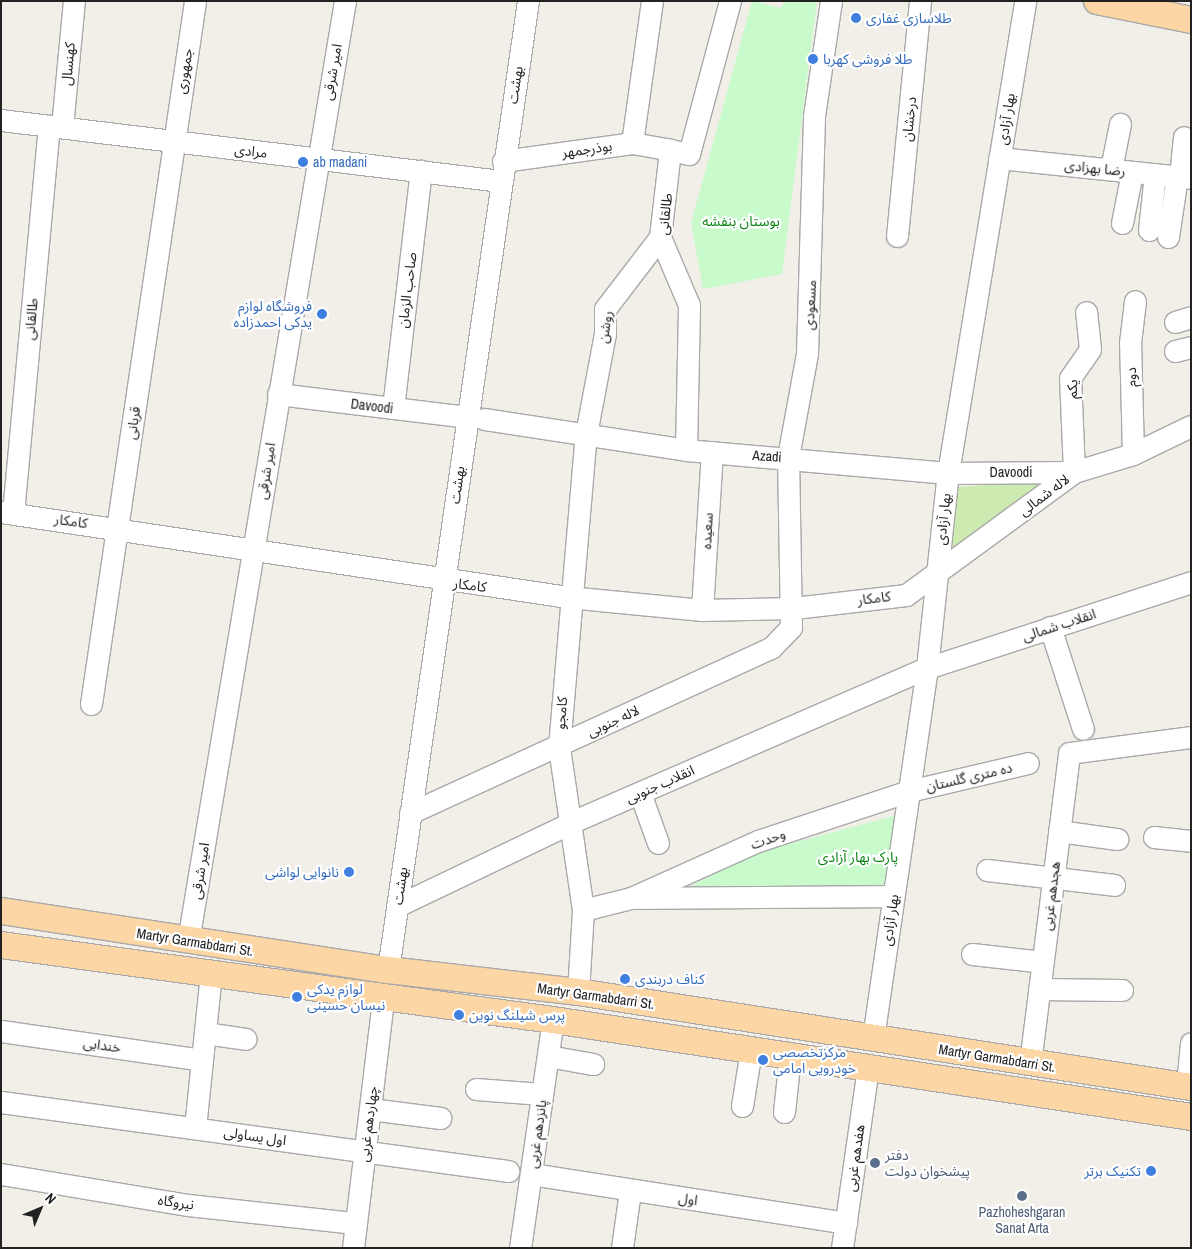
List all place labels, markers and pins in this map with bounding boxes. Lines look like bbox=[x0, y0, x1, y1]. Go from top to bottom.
place label: طلاسازی غفاری bbox=[866, 10, 952, 26]
marker: طلاسازی غفاری bbox=[850, 12, 862, 24]
place label: طلا فروشی کهربا bbox=[823, 51, 912, 67]
marker: طلا فروشی کهربا bbox=[807, 53, 819, 65]
place label: ab madani bbox=[313, 154, 367, 170]
marker: ab madani bbox=[297, 156, 309, 168]
place label: فروشگاه لوازم یدکی احمدزاده bbox=[234, 298, 312, 331]
marker: فروشگاه لوازم یدکی احمدزاده bbox=[316, 308, 328, 320]
place label: نانوایی لواشی bbox=[265, 864, 339, 880]
marker: نانوایی لواشی bbox=[343, 866, 355, 878]
place label: کناف دربندی bbox=[635, 971, 705, 987]
marker: کناف دربندی bbox=[619, 973, 631, 985]
place label: لوازم یدکی نیسان حسینی bbox=[307, 981, 385, 1014]
marker: لوازم یدکی نیسان حسینی bbox=[291, 991, 303, 1003]
place label: پرس شیلنگ نوین bbox=[469, 1007, 565, 1023]
marker: پرس شیلنگ نوین bbox=[453, 1009, 465, 1021]
place label: مرکزتخصصی خودرویی امامی bbox=[773, 1044, 856, 1076]
marker: مرکزتخصصی خودرویی امامی bbox=[757, 1054, 769, 1066]
place label: دفتر پیشخوان دولت bbox=[885, 1147, 970, 1180]
marker: دفتر پیشخوان دولت bbox=[869, 1157, 881, 1169]
place label: تکنیک برتر bbox=[1084, 1163, 1141, 1179]
marker: تکنیک برتر bbox=[1145, 1165, 1157, 1177]
marker: Pazhoheshgaran Sanat Arta bbox=[1016, 1190, 1028, 1202]
place label: Pazhoheshgaran Sanat Arta bbox=[979, 1204, 1065, 1236]

